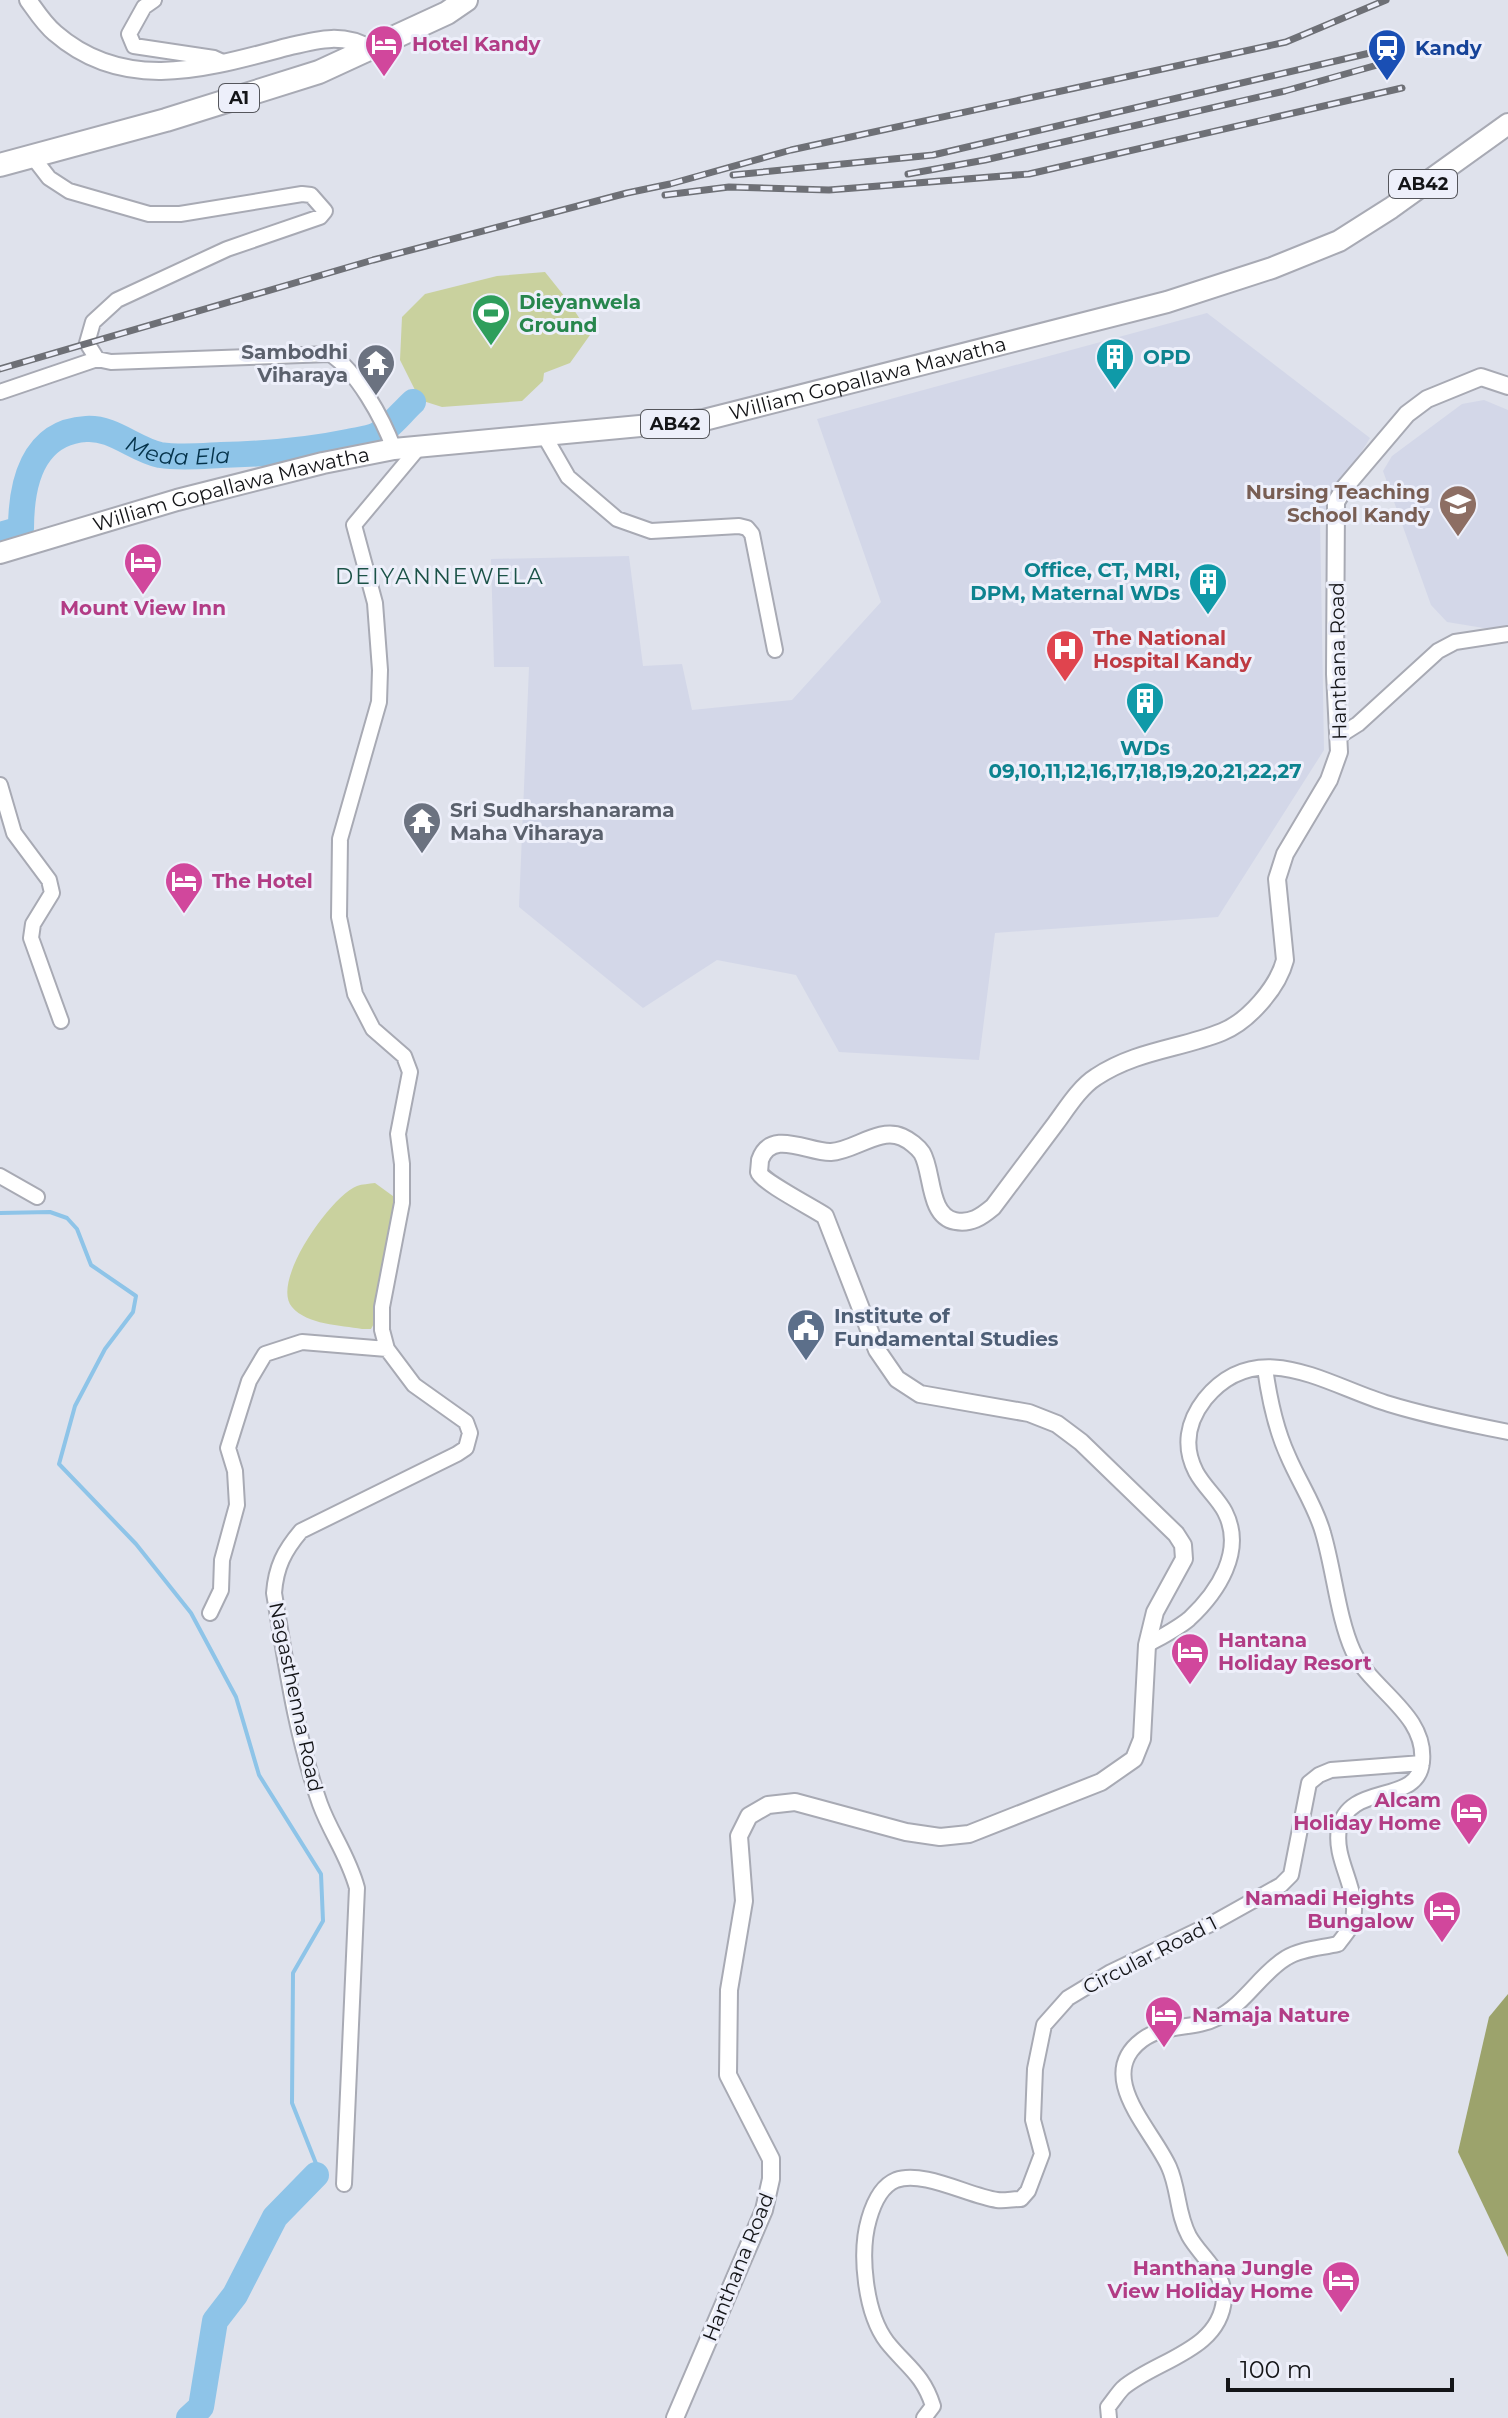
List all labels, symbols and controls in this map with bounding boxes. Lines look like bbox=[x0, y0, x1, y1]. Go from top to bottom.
hotel icon: Hotel Kandy bbox=[363, 23, 405, 78]
station icon: Kandy bbox=[1366, 27, 1408, 82]
place label: Hotel Kandy bbox=[412, 32, 542, 56]
place label: Kandy bbox=[1415, 36, 1483, 60]
road number: A1 bbox=[219, 84, 259, 112]
road number: AB42 bbox=[1389, 170, 1457, 198]
place label: Dieyanwela Ground bbox=[519, 290, 641, 337]
sports icon: Dieyanwela Ground bbox=[470, 292, 512, 347]
street label: William Gopallawa Mawatha bbox=[727, 331, 1009, 425]
building icon: OPD bbox=[1094, 336, 1136, 391]
place label: Sambodhi Viharaya bbox=[241, 340, 348, 387]
temple icon: Sambodhi Viharaya bbox=[355, 342, 397, 397]
place label: OPD bbox=[1143, 345, 1191, 369]
road number: AB42 bbox=[641, 410, 709, 438]
water label: Meda Ela bbox=[121, 430, 230, 471]
street label: William Gopallawa Mawatha bbox=[90, 442, 372, 537]
place label: Nursing Teaching School Kandy bbox=[1246, 480, 1431, 527]
school or university icon: Nursing Teaching School Kandy bbox=[1437, 483, 1479, 538]
hotel icon: Mount View Inn bbox=[122, 541, 164, 596]
place label: Office, CT, MRI, DPM, Maternal WDs bbox=[970, 558, 1180, 605]
building icon: Office, CT, MRI, DPM, Maternal WDs bbox=[1187, 561, 1229, 616]
district label: DEIYANNEWELA bbox=[335, 563, 545, 590]
street label: Hanthana Road bbox=[1325, 582, 1351, 740]
place label: Mount View Inn bbox=[60, 596, 226, 620]
place label: The National Hospital Kandy bbox=[1093, 626, 1253, 673]
hospital icon: The National Hospital Kandy bbox=[1044, 628, 1086, 683]
building icon: WDs 09,10,11,12,16,17,18,19,20,21,22,27 bbox=[1124, 680, 1166, 735]
place label: WDs 09,10,11,12,16,17,18,19,20,21,22,27 bbox=[988, 736, 1302, 783]
place label: Sri Sudharshanarama Maha Viharaya bbox=[450, 798, 675, 845]
temple icon: Sri Sudharshanarama Maha Viharaya bbox=[401, 800, 443, 855]
hotel icon: The Hotel bbox=[163, 860, 205, 915]
place label: The Hotel bbox=[212, 869, 313, 893]
place label: Institute of Fundamental Studies bbox=[834, 1304, 1059, 1351]
public building icon: Institute of Fundamental Studies bbox=[785, 1307, 827, 1362]
street label: Nagasthenna Road bbox=[264, 1600, 328, 1794]
place label: Hantana Holiday Resort bbox=[1218, 1628, 1372, 1675]
hotel icon: Hantana Holiday Resort bbox=[1169, 1631, 1211, 1686]
place label: Alcam Holiday Home bbox=[1293, 1788, 1441, 1835]
hotel icon: Alcam Holiday Home bbox=[1448, 1791, 1490, 1846]
place label: Namadi Heights Bungalow bbox=[1245, 1886, 1414, 1933]
hotel icon: Namadi Heights Bungalow bbox=[1421, 1889, 1463, 1944]
street label: Circular Road 1 bbox=[1079, 1911, 1221, 1999]
hotel icon: Namaja Nature bbox=[1143, 1994, 1185, 2049]
place label: Namaja Nature bbox=[1192, 2003, 1350, 2027]
street label: Hanthana Road bbox=[697, 2189, 779, 2345]
place label: Hanthana Jungle View Holiday Home bbox=[1106, 2256, 1313, 2303]
hotel icon: Hanthana Jungle View Holiday Home bbox=[1320, 2259, 1362, 2314]
scale bar bbox=[1228, 2342, 1452, 2392]
text: 100 m bbox=[1240, 2355, 1312, 2384]

